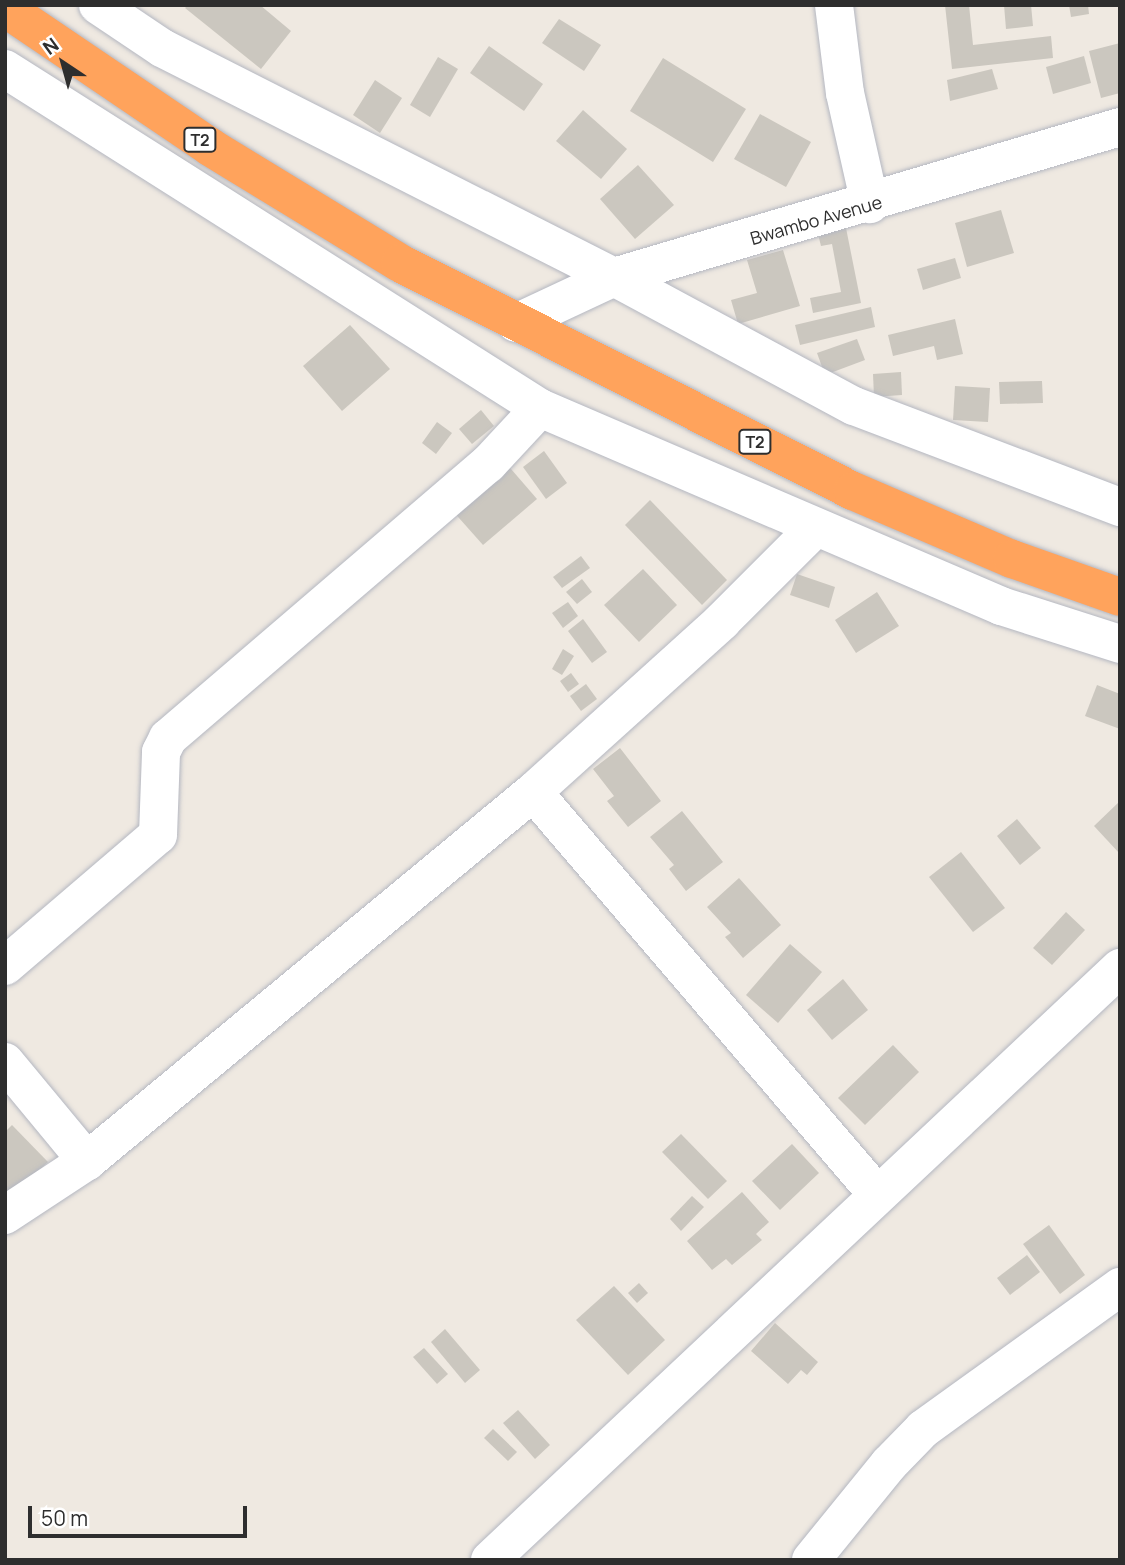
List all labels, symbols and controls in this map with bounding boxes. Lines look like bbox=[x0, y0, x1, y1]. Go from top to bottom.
north arrow bbox=[28, 28, 98, 98]
text: N bbox=[37, 31, 64, 61]
road number: T2 bbox=[182, 128, 218, 152]
street label: Bwambo Avenue bbox=[748, 191, 884, 249]
road number: T2 bbox=[738, 430, 772, 454]
scale bar bbox=[32, 1492, 250, 1536]
text: 50 m bbox=[41, 1504, 88, 1532]

